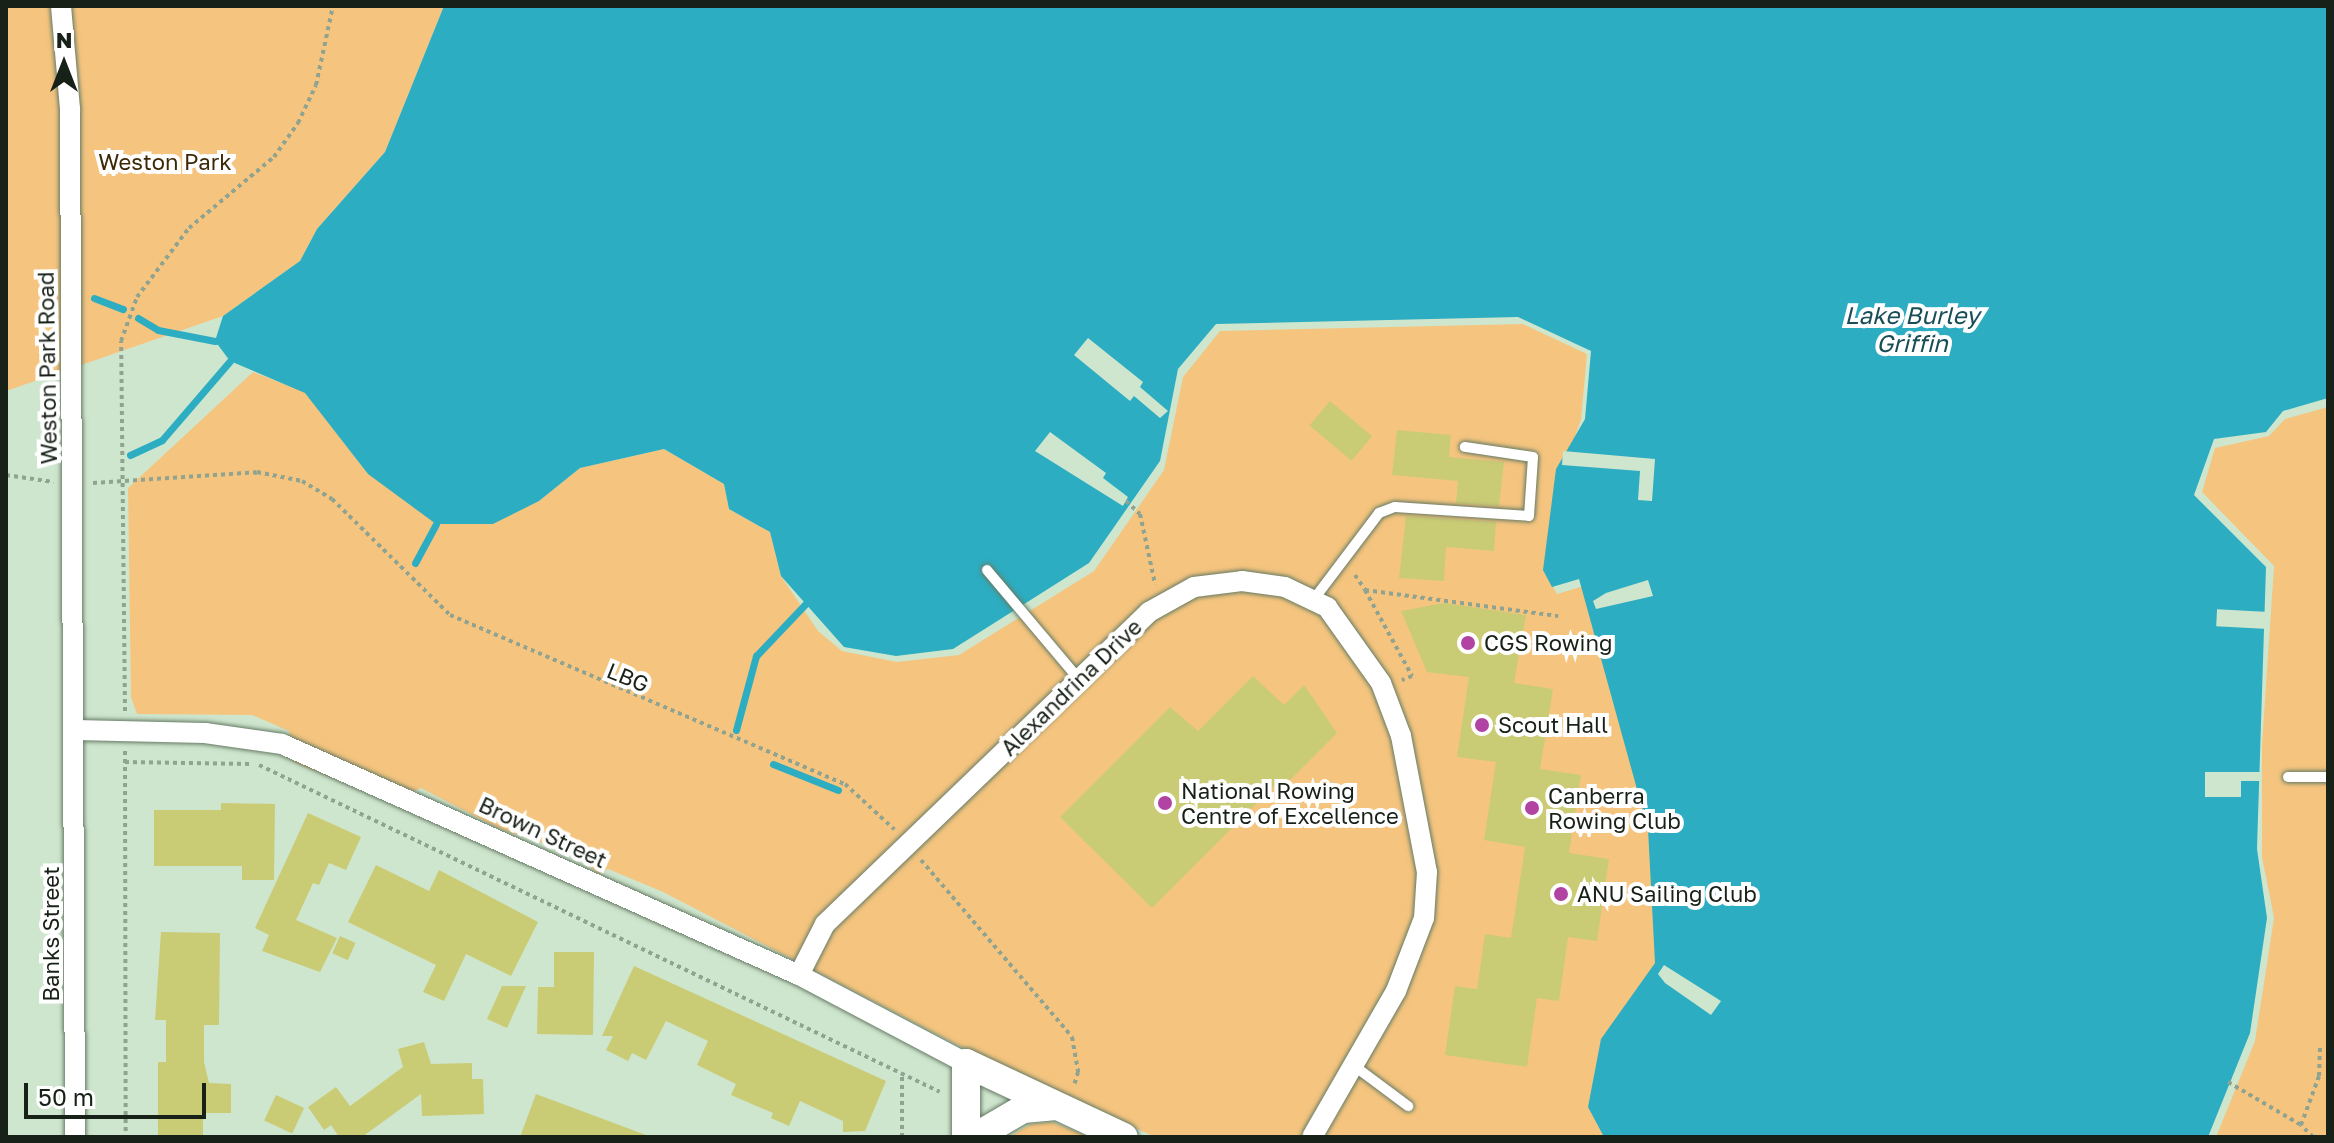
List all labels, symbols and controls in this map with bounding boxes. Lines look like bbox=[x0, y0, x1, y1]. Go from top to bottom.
north arrow bbox=[24, 24, 104, 104]
text: N bbox=[56, 26, 72, 53]
park label: Weston Park bbox=[98, 149, 232, 175]
street label: Weston Park Road bbox=[32, 271, 62, 465]
water label: Lake Burley Griffin bbox=[1845, 301, 1979, 357]
street label: Alexandrina Drive bbox=[995, 613, 1147, 761]
place label: CGS Rowing bbox=[1484, 630, 1613, 656]
marker: CGS Rowing bbox=[1459, 634, 1477, 652]
street label: LBG bbox=[603, 657, 653, 697]
place label: Scout Hall bbox=[1498, 712, 1608, 738]
marker: Scout Hall bbox=[1473, 716, 1491, 734]
place label: National Rowing Centre of Excellence bbox=[1181, 777, 1399, 828]
place label: Canberra Rowing Club bbox=[1548, 782, 1681, 834]
street label: Brown Street bbox=[475, 791, 611, 873]
marker: National Rowing Centre of Excellence bbox=[1156, 794, 1174, 812]
marker: Canberra Rowing Club bbox=[1523, 799, 1541, 817]
street label: Banks Street bbox=[38, 866, 64, 1002]
place label: ANU Sailing Club bbox=[1577, 881, 1757, 907]
marker: ANU Sailing Club bbox=[1552, 885, 1570, 903]
scale bar bbox=[28, 1067, 210, 1117]
text: 50 m bbox=[38, 1082, 94, 1111]

